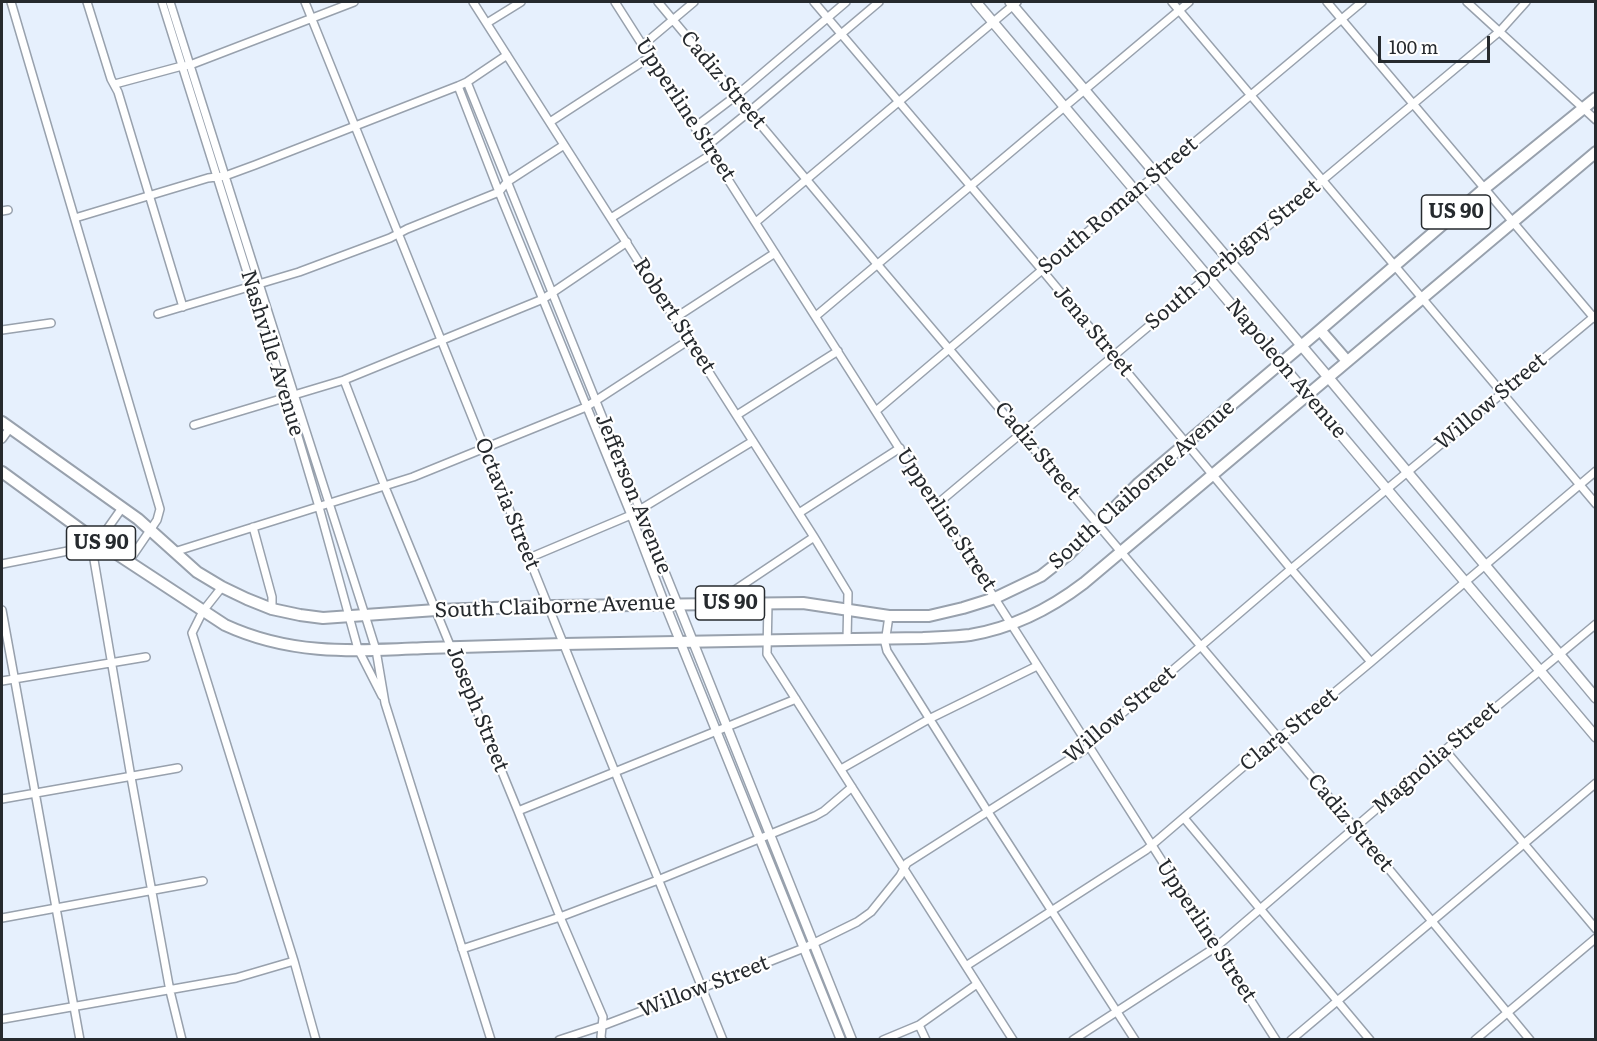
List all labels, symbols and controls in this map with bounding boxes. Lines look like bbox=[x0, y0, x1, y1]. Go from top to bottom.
scale bar bbox=[1381, 24, 1494, 62]
street label: Cadiz Street bbox=[675, 26, 771, 134]
text: 100 m bbox=[1389, 33, 1438, 60]
street label: Upperline Street bbox=[629, 34, 741, 186]
street label: South Roman Street bbox=[1033, 132, 1203, 280]
street label: South Derbigny Street bbox=[1140, 174, 1326, 336]
road number: US 90 bbox=[1422, 195, 1490, 229]
street label: Robert Street bbox=[627, 254, 721, 378]
street label: Nashville Avenue bbox=[235, 267, 309, 439]
street label: Jena Street bbox=[1048, 280, 1138, 382]
street label: Napoleon Avenue bbox=[1220, 294, 1352, 444]
street label: Willow Street bbox=[1430, 348, 1552, 456]
street label: South Claiborne Avenue bbox=[1044, 395, 1240, 575]
street label: Cadiz Street bbox=[989, 397, 1085, 505]
street label: Jefferson Avenue bbox=[589, 410, 677, 578]
street label: Octavia Street bbox=[469, 434, 545, 574]
street label: Upperline Street bbox=[890, 444, 1002, 596]
road number: US 90 bbox=[66, 526, 136, 560]
road number: US 90 bbox=[696, 586, 764, 620]
street label: South Claiborne Avenue bbox=[434, 590, 676, 624]
street label: Joseph Street bbox=[440, 642, 514, 776]
street label: Willow Street bbox=[1059, 661, 1181, 769]
street label: Clara Street bbox=[1235, 683, 1343, 777]
street label: Magnolia Street bbox=[1368, 696, 1504, 820]
street label: Cadiz Street bbox=[1302, 769, 1398, 877]
street label: Upperline Street bbox=[1150, 855, 1262, 1007]
street label: Willow Street bbox=[635, 951, 773, 1023]

